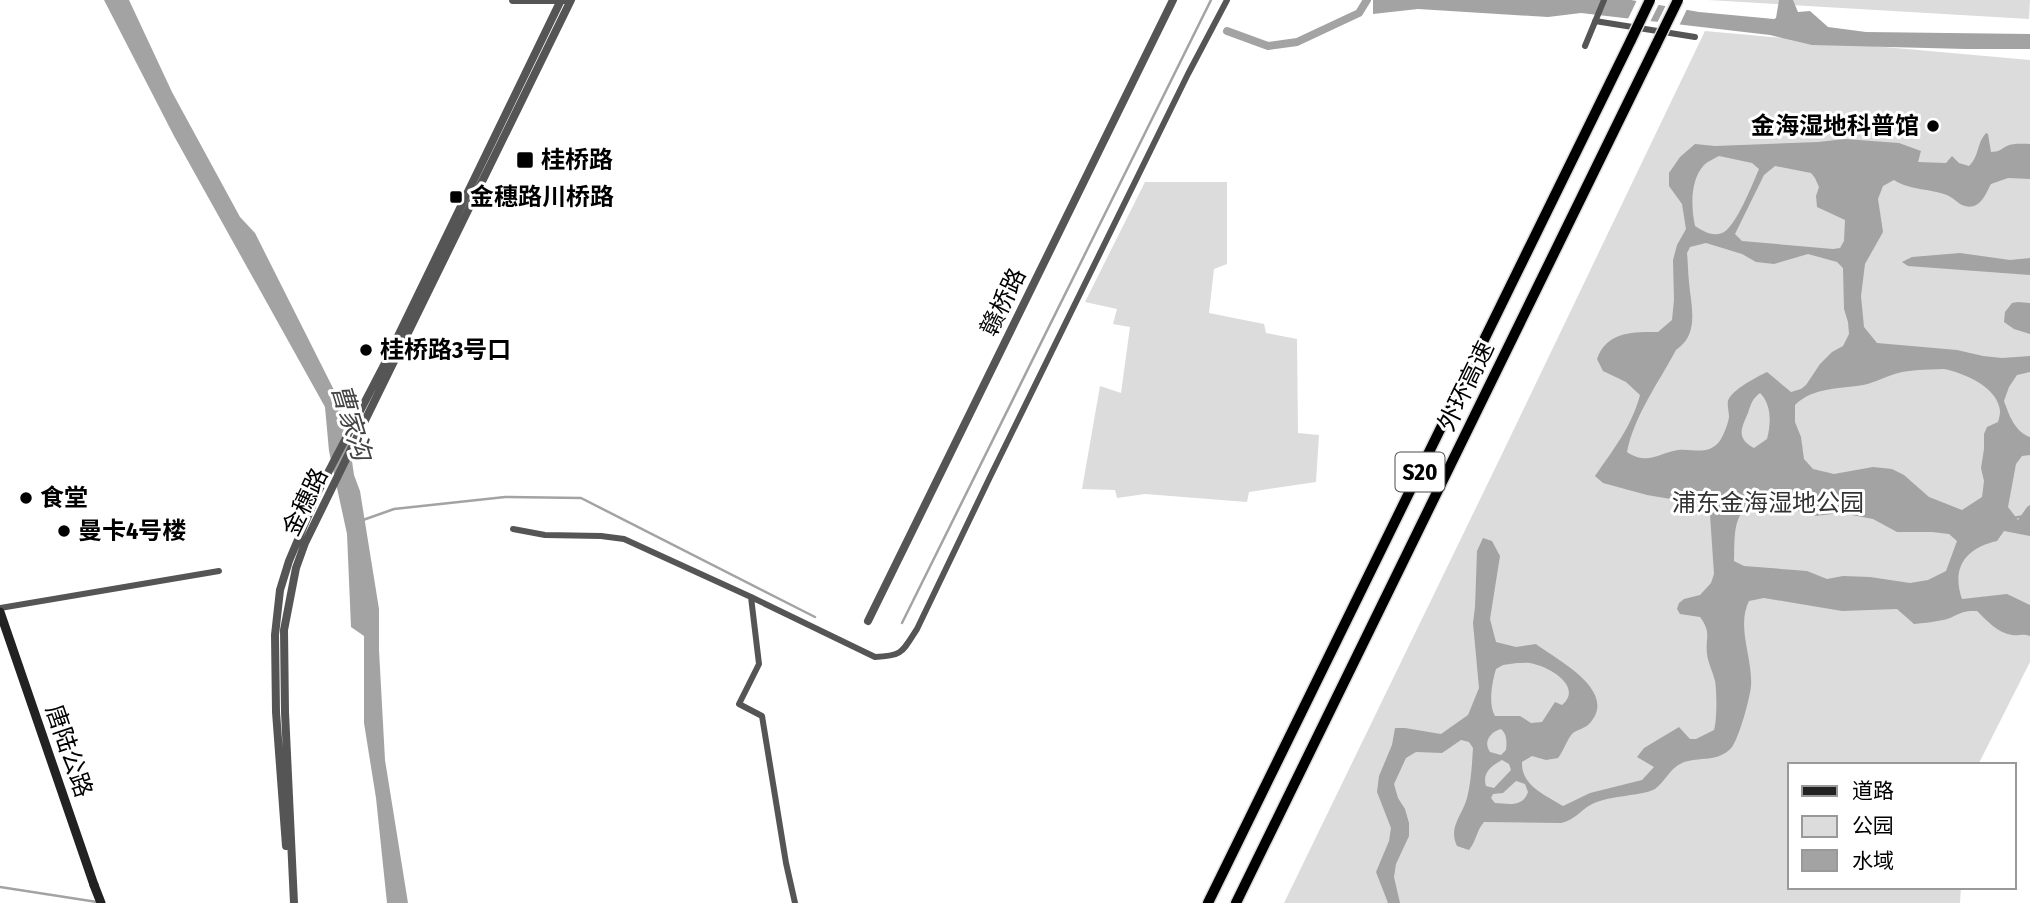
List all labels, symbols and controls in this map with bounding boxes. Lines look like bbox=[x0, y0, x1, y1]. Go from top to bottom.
place label: 金海湿地科普馆 bbox=[1751, 112, 1919, 140]
marker: 金海湿地科普馆 bbox=[1925, 118, 1941, 134]
place label: 桂桥路 bbox=[541, 146, 613, 174]
marker: 桂桥路 bbox=[515, 150, 535, 170]
place label: 金穗路川桥路 bbox=[470, 183, 614, 211]
marker: 金穗路川桥路 bbox=[448, 189, 464, 205]
street label: 赣桥路 bbox=[975, 264, 1031, 340]
place label: 桂桥路3号口 bbox=[380, 336, 511, 364]
street label: 外环高速 bbox=[1432, 337, 1500, 435]
marker: 桂桥路3号口 bbox=[358, 342, 374, 358]
water label: 曹家沟 bbox=[325, 380, 378, 467]
road number: S20 bbox=[1396, 452, 1444, 492]
street label: 金穗路 bbox=[277, 464, 333, 540]
place label: 食堂 bbox=[40, 484, 88, 512]
park label: 浦东金海湿地公园 bbox=[1672, 489, 1864, 517]
marker: 食堂 bbox=[18, 490, 34, 506]
place label: 曼卡4号楼 bbox=[78, 517, 186, 545]
marker: 曼卡4号楼 bbox=[56, 523, 72, 539]
street label: 唐陆公路 bbox=[40, 701, 98, 801]
legend bbox=[1788, 763, 2016, 889]
text: 道路 bbox=[1852, 778, 1894, 804]
text: 公园 bbox=[1852, 813, 1894, 839]
text: 水域 bbox=[1852, 848, 1894, 874]

